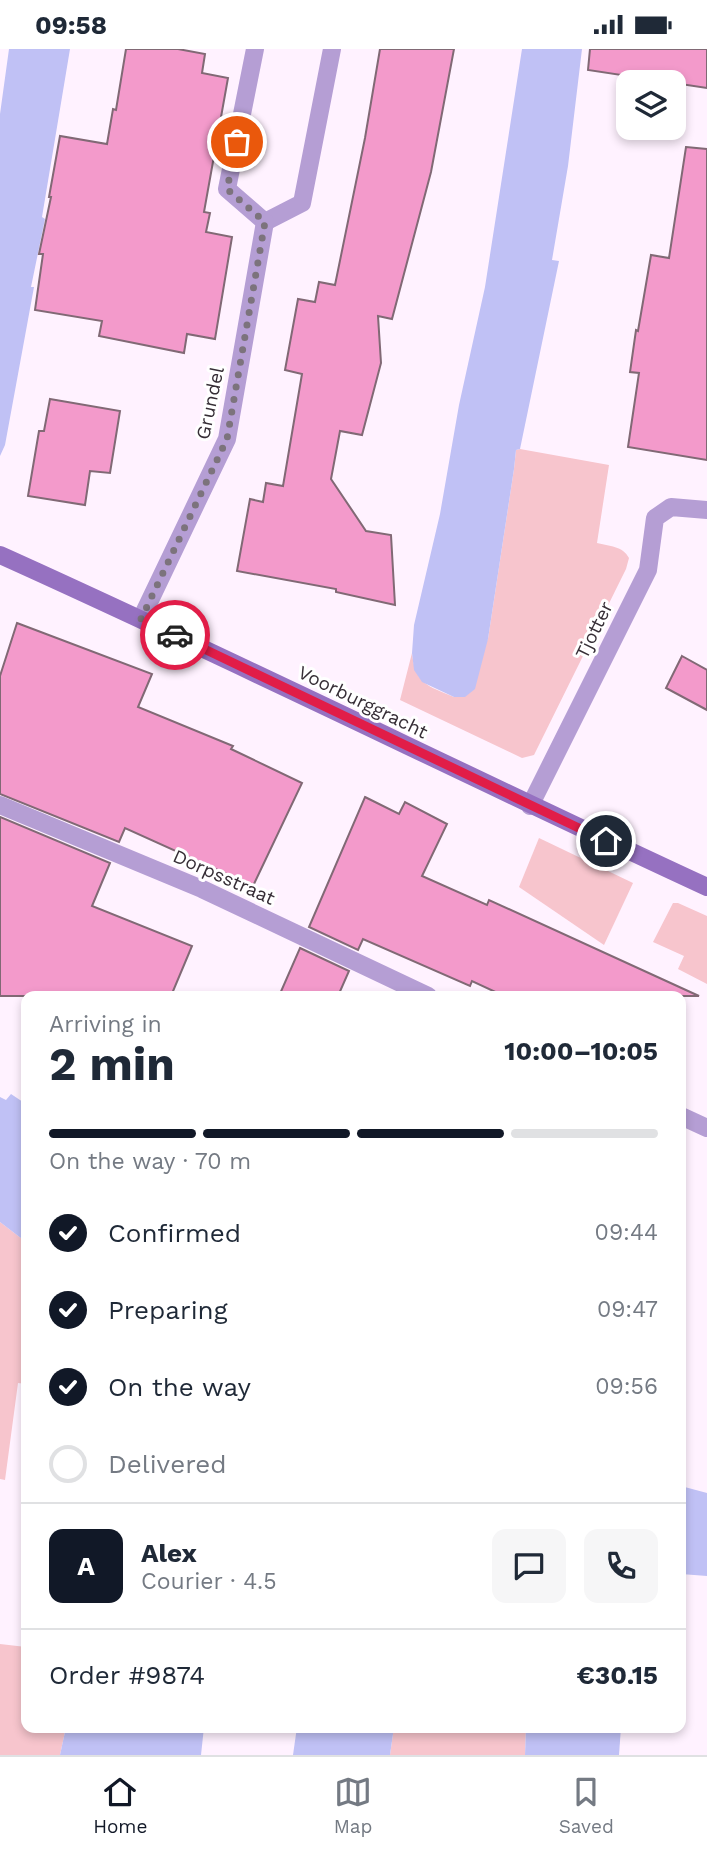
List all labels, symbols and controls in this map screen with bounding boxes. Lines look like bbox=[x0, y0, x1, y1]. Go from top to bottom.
text: 09:58 bbox=[35, 10, 107, 40]
map controls bbox=[616, 70, 686, 140]
button: layers bbox=[616, 70, 686, 140]
pin bbox=[207, 112, 267, 172]
icon: bag bbox=[218, 123, 256, 161]
street label: Grundel bbox=[191, 364, 229, 441]
street label: Tjotter bbox=[570, 597, 618, 662]
courier bbox=[140, 600, 210, 670]
icon: car bbox=[156, 616, 194, 654]
street label: Voorburggracht bbox=[294, 661, 432, 743]
pin bbox=[576, 811, 636, 871]
icon: home bbox=[587, 822, 625, 860]
street label: Dorpsstraat bbox=[169, 844, 279, 910]
text: Arriving in bbox=[49, 1011, 162, 1038]
text: 10:00–10:05 bbox=[504, 1036, 658, 1066]
text: 2 min bbox=[49, 1037, 175, 1091]
text: On the way · 70 m bbox=[49, 1148, 251, 1175]
icon: check bbox=[49, 1214, 87, 1252]
text: Confirmed bbox=[108, 1218, 241, 1248]
text: 09:44 bbox=[595, 1219, 658, 1246]
icon: check bbox=[49, 1291, 87, 1329]
text: Preparing bbox=[108, 1295, 228, 1325]
text: 09:47 bbox=[597, 1296, 658, 1323]
icon: check bbox=[49, 1368, 87, 1406]
text: On the way bbox=[108, 1372, 251, 1402]
text: 09:56 bbox=[595, 1373, 658, 1400]
text: Delivered bbox=[108, 1449, 227, 1479]
button: chat bbox=[492, 1529, 566, 1603]
button: phone bbox=[584, 1529, 658, 1603]
text: Alex bbox=[141, 1538, 197, 1568]
text: A bbox=[77, 1551, 95, 1581]
text: Courier · 4.5 bbox=[141, 1568, 277, 1595]
text: Order #9874 bbox=[49, 1660, 205, 1690]
text: €30.15 bbox=[577, 1660, 658, 1690]
tab: Home bbox=[93, 1773, 147, 1838]
tab: Map bbox=[334, 1773, 372, 1838]
tab: Saved bbox=[559, 1773, 614, 1838]

